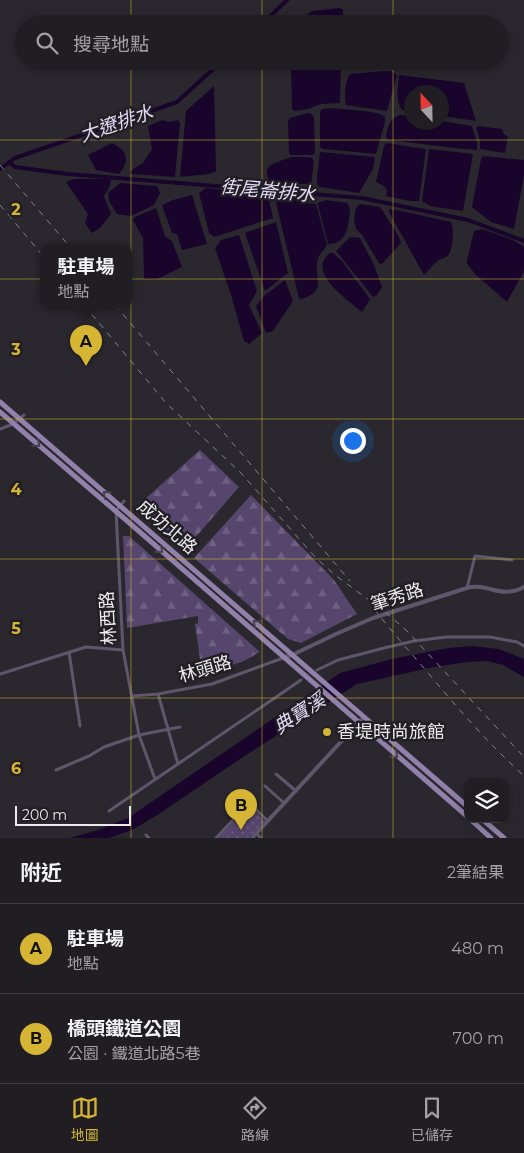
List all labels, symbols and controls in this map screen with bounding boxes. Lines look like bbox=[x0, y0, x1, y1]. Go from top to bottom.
search box bbox=[15, 15, 509, 70]
icon: search bbox=[33, 29, 61, 57]
text: 搜尋地點 bbox=[73, 33, 149, 56]
north arrow bbox=[404, 85, 449, 130]
water label: 大遼排水 bbox=[76, 100, 157, 147]
water label: 街尾崙排水 bbox=[220, 175, 317, 206]
text: 2 bbox=[11, 200, 21, 219]
popup bbox=[40, 244, 132, 309]
text: 駐車場 bbox=[57, 255, 115, 278]
text: 地點 bbox=[57, 282, 90, 301]
pin: A bbox=[70, 325, 102, 366]
text: 3 bbox=[10, 340, 21, 359]
your location bbox=[340, 428, 366, 454]
one-way arrow bbox=[31, 438, 40, 447]
text: 4 bbox=[10, 480, 22, 499]
one-way arrow bbox=[103, 490, 112, 499]
street label: 成功北路 bbox=[133, 495, 201, 559]
one-way arrow bbox=[154, 544, 163, 553]
street label: 筆秀路 bbox=[368, 578, 426, 616]
street label: 林西路 bbox=[96, 590, 120, 646]
text: 5 bbox=[11, 619, 21, 638]
one-way arrow bbox=[252, 620, 261, 629]
street label: 林頭路 bbox=[176, 651, 234, 687]
water label: 典寶溪 bbox=[269, 687, 332, 739]
place label: 香堤時尚旅館 bbox=[337, 721, 445, 743]
marker: 香堤時尚旅館 bbox=[321, 726, 333, 738]
one-way arrow bbox=[390, 749, 399, 758]
text: 6 bbox=[11, 759, 21, 778]
map controls bbox=[464, 778, 509, 823]
button: layers bbox=[464, 778, 509, 823]
pin: B bbox=[225, 789, 257, 830]
scale bar bbox=[15, 803, 131, 826]
text: 200 m bbox=[22, 806, 67, 824]
text: 附近 bbox=[20, 860, 62, 885]
text: 2筆結果 bbox=[447, 863, 504, 882]
text: 駐車場 bbox=[67, 927, 124, 950]
text: A bbox=[30, 939, 42, 958]
text: 480 m bbox=[451, 939, 504, 958]
text: 地點 bbox=[67, 954, 99, 973]
text: 橋頭鐵道公園 bbox=[67, 1017, 181, 1040]
text: B bbox=[30, 1029, 42, 1048]
text: 700 m bbox=[453, 1029, 504, 1048]
text: 公園 · 鐵道北路5巷 bbox=[67, 1044, 200, 1063]
tab: 地圖 bbox=[71, 1094, 99, 1144]
tab: 路線 bbox=[241, 1094, 269, 1144]
tab: 已儲存 bbox=[411, 1094, 453, 1144]

